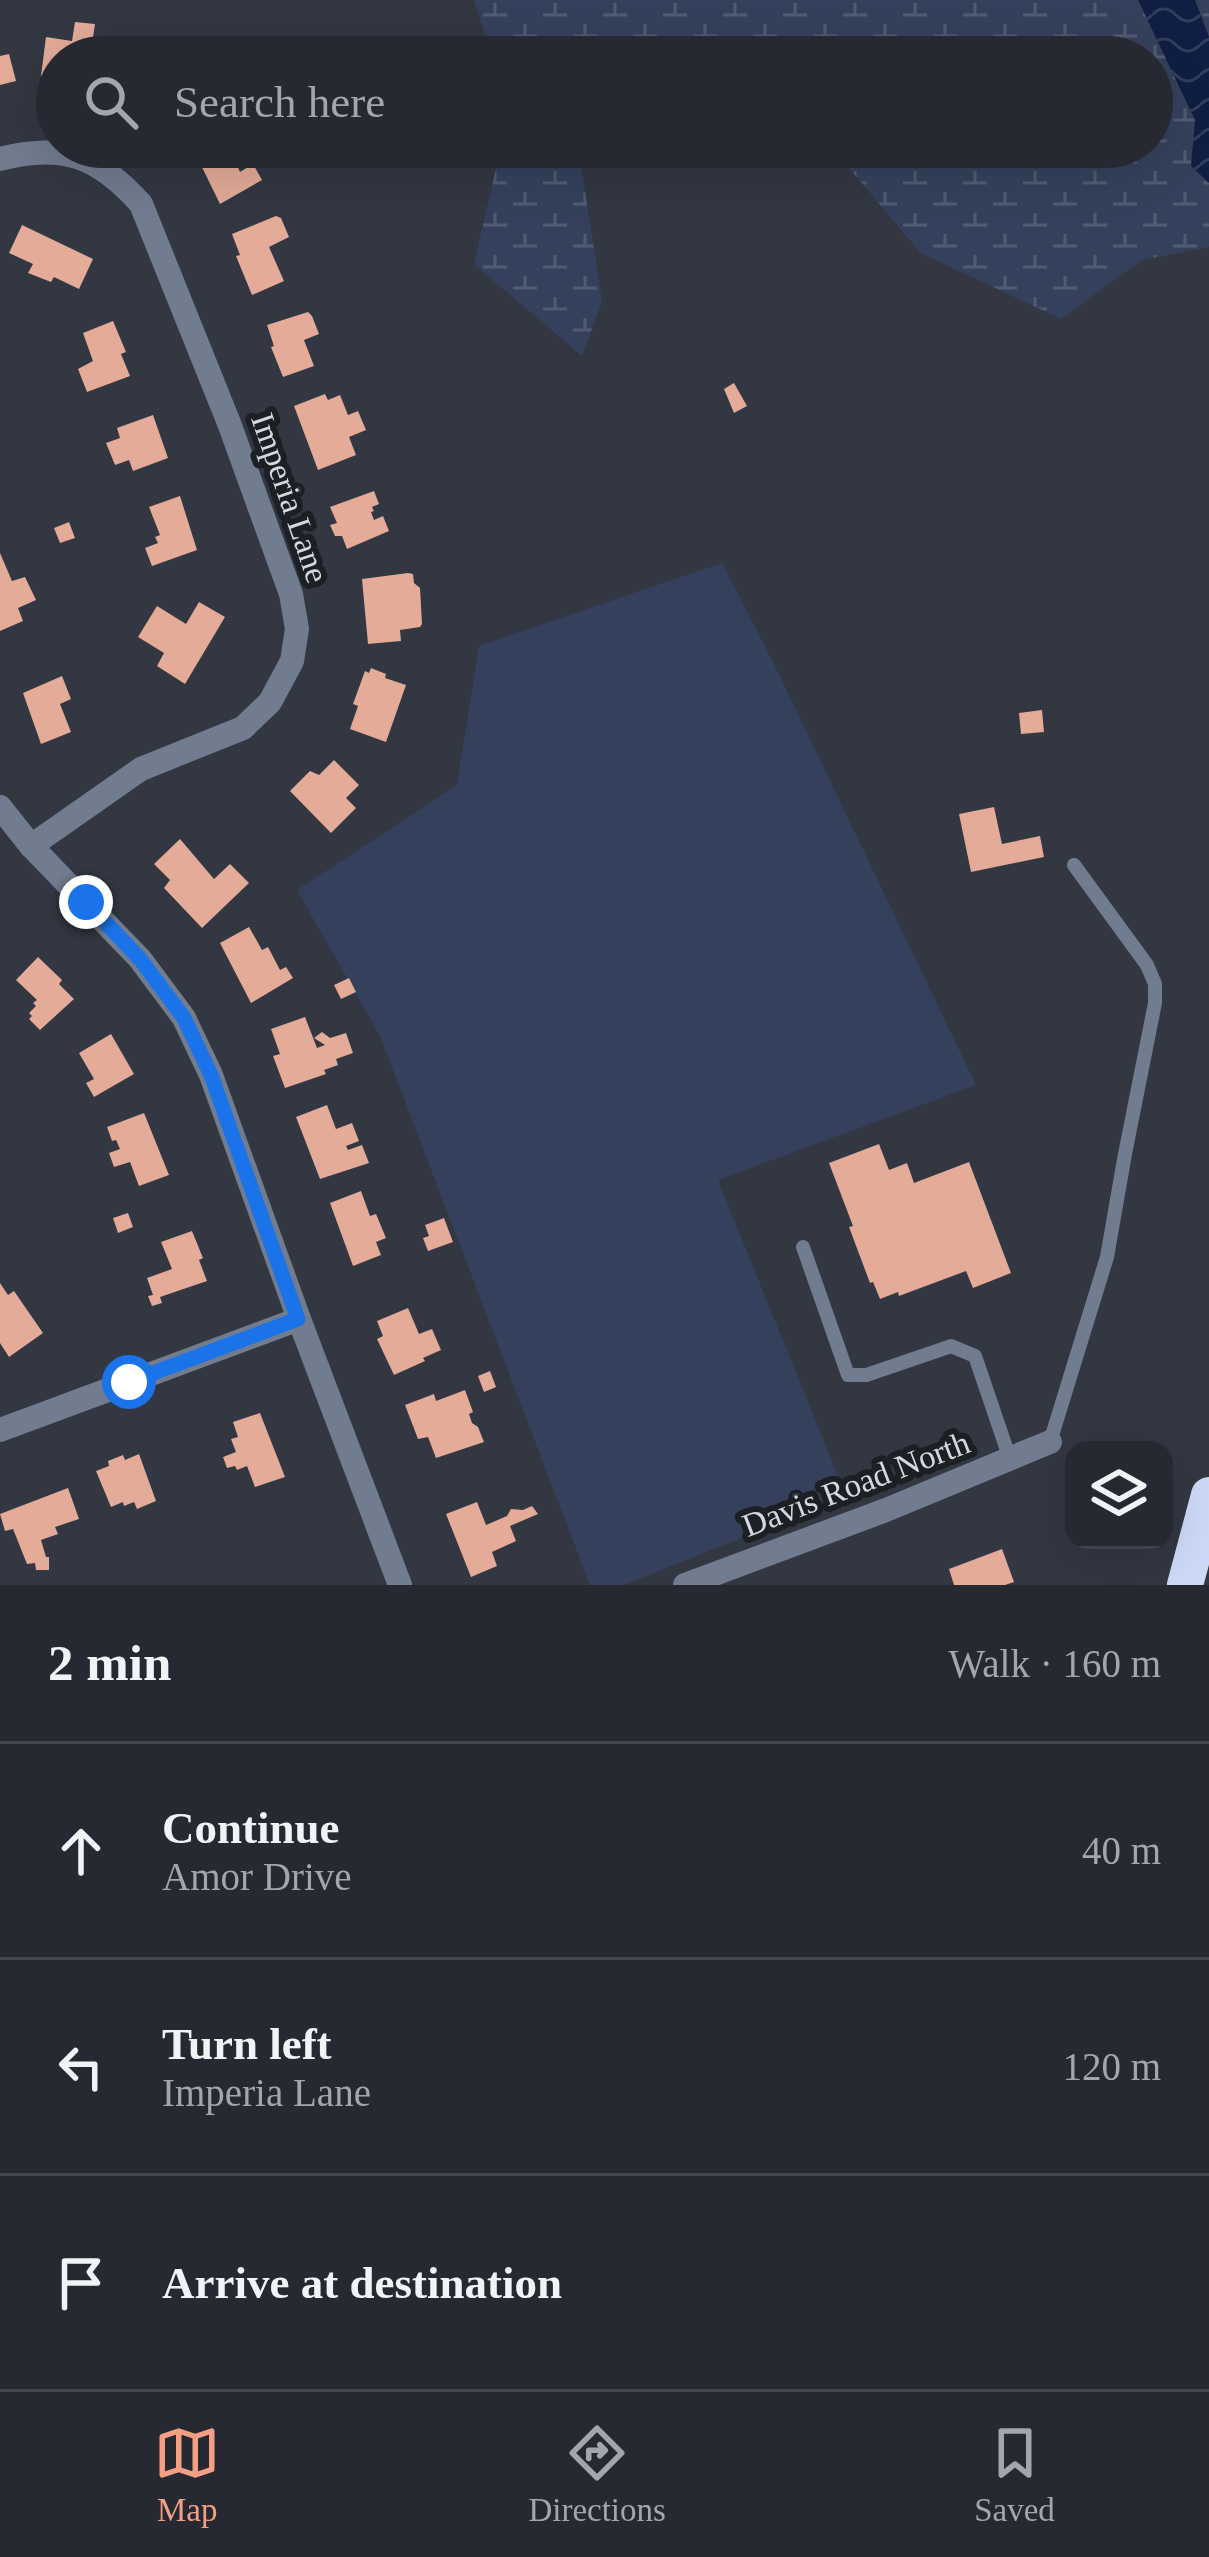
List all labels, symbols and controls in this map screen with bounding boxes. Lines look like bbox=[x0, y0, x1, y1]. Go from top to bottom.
search box bbox=[36, 36, 1173, 168]
icon: search bbox=[78, 69, 144, 135]
text: Search here bbox=[174, 77, 385, 127]
street label: Imperia Lane bbox=[244, 409, 336, 587]
route end bbox=[59, 875, 113, 929]
route start bbox=[102, 1355, 156, 1409]
street label: Davis Road North bbox=[737, 1424, 975, 1544]
map controls bbox=[1065, 1441, 1173, 1549]
button: layers bbox=[1065, 1441, 1173, 1549]
text: 2 min bbox=[48, 1635, 171, 1691]
text: Walk · 160 m bbox=[949, 1642, 1161, 1685]
text: Continue bbox=[162, 1803, 340, 1853]
icon: ahead bbox=[48, 1818, 114, 1884]
text: 40 m bbox=[1082, 1829, 1161, 1872]
text: Amor Drive bbox=[162, 1855, 352, 1898]
text: Turn left bbox=[162, 2019, 332, 2069]
icon: left bbox=[48, 2034, 114, 2100]
text: 120 m bbox=[1062, 2045, 1161, 2088]
text: Imperia Lane bbox=[162, 2071, 371, 2114]
icon: arrive bbox=[48, 2250, 114, 2316]
text: Arrive at destination bbox=[162, 2258, 562, 2308]
tab: Map bbox=[154, 2420, 220, 2529]
tab: Directions bbox=[528, 2420, 666, 2529]
tab: Saved bbox=[974, 2420, 1055, 2529]

